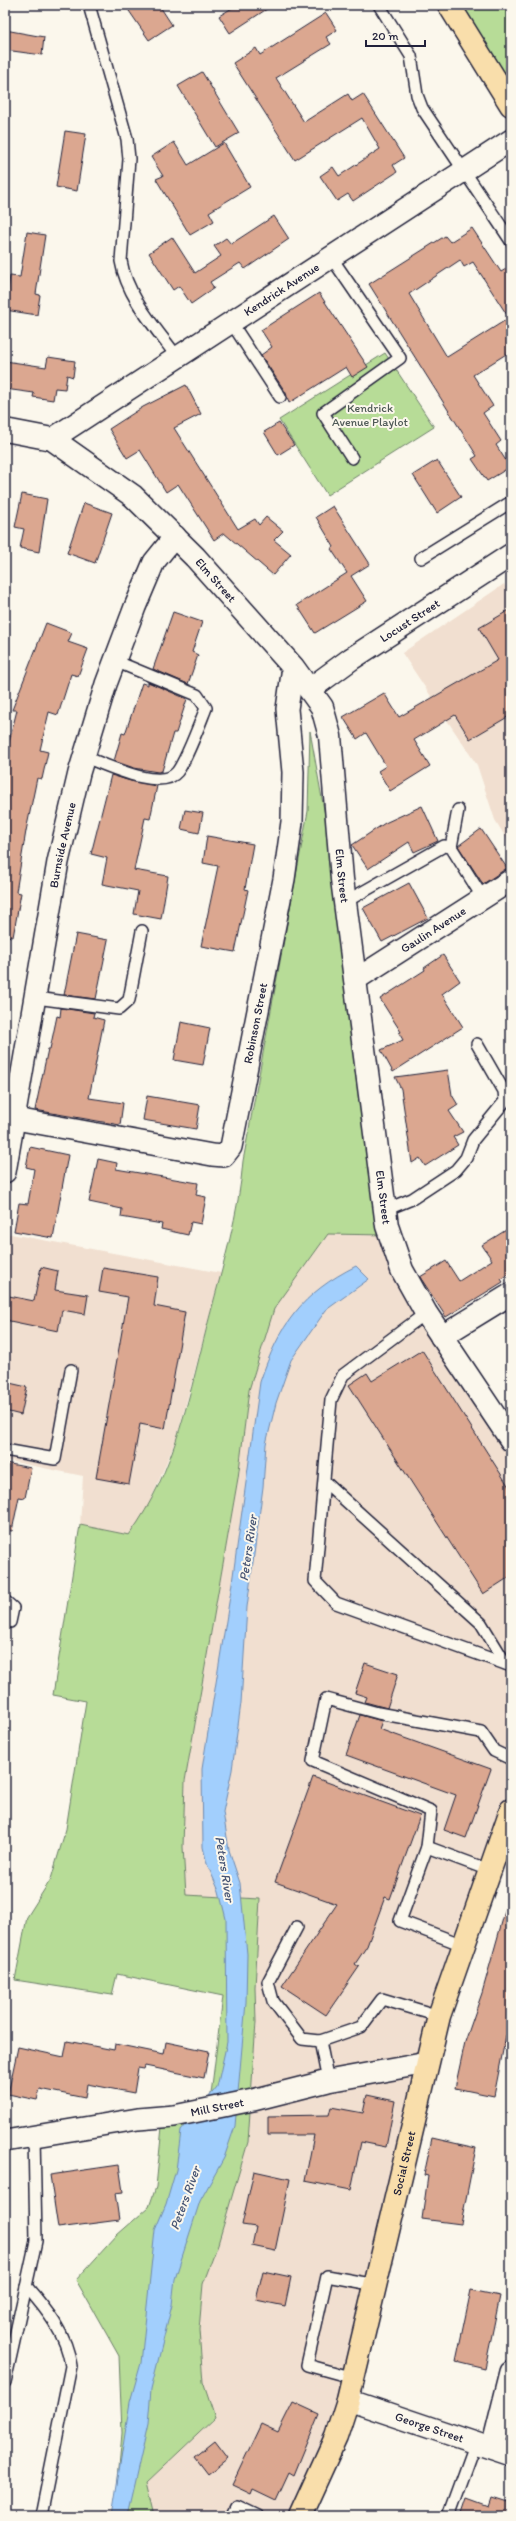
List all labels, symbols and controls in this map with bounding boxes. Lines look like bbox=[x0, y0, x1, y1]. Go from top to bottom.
scale bar bbox=[366, 22, 425, 48]
text: 20 m bbox=[372, 29, 399, 43]
street label: Kendrick Avenue bbox=[241, 260, 322, 319]
park label: Kendrick Avenue Playlot bbox=[332, 401, 409, 429]
street label: Elm Street bbox=[192, 555, 239, 606]
street label: Locust Street bbox=[377, 596, 443, 645]
street label: Burnside Avenue bbox=[47, 801, 79, 889]
street label: Elm Street bbox=[332, 848, 352, 904]
street label: Gaulin Avenue bbox=[398, 904, 469, 956]
street label: Robinson Street bbox=[241, 981, 270, 1065]
street label: Elm Street bbox=[373, 1169, 394, 1226]
water label: Peters River bbox=[236, 1512, 260, 1582]
water label: Peters River bbox=[212, 1835, 238, 1905]
street label: Mill Street bbox=[189, 2095, 246, 2119]
street label: Social Street bbox=[390, 2129, 419, 2197]
water label: Peters River bbox=[167, 2162, 204, 2232]
street label: George Street bbox=[393, 2409, 466, 2446]

